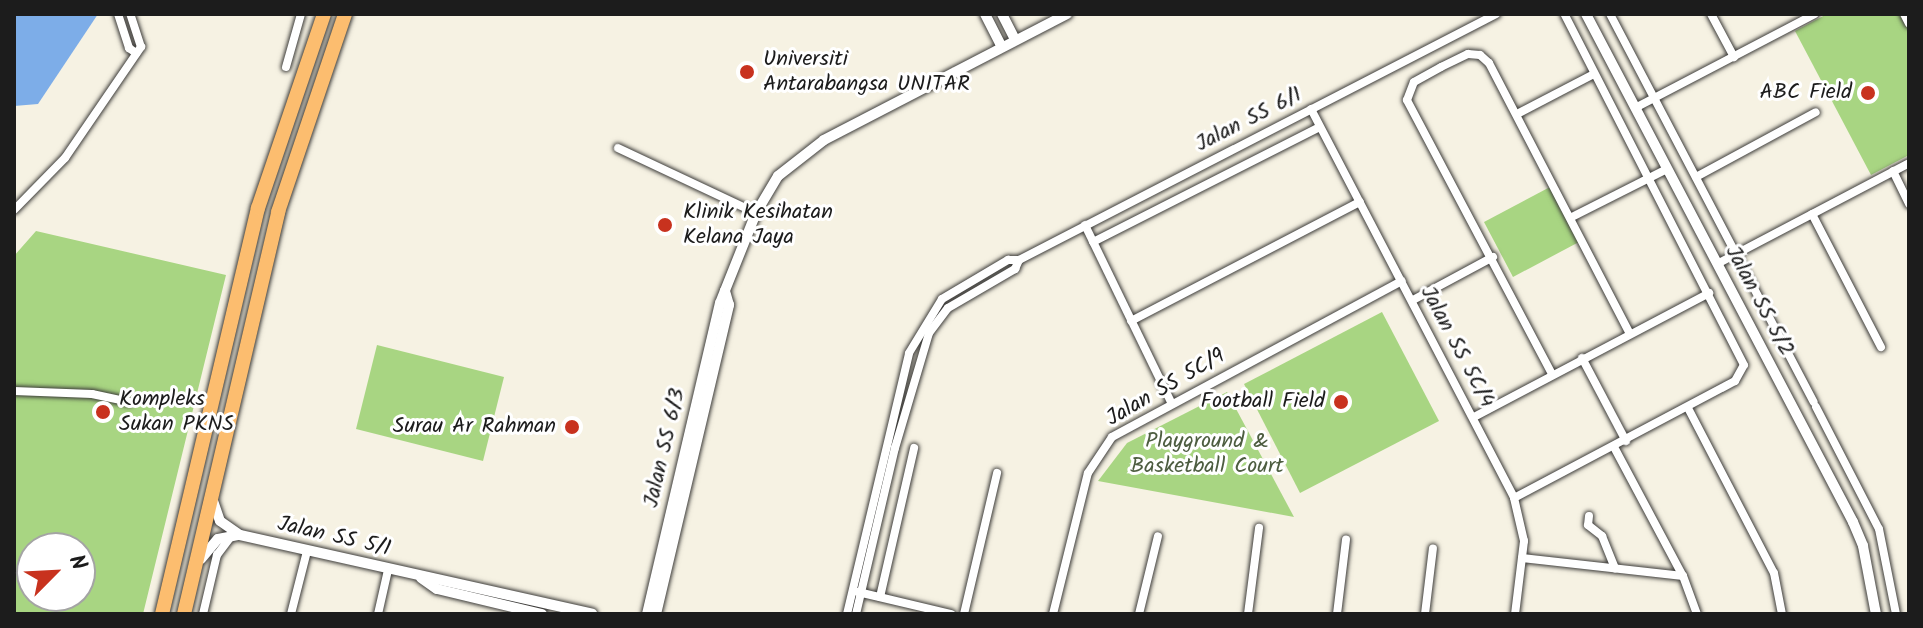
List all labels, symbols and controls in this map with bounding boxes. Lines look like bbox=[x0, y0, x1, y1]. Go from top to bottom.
place label: Universiti Antarabangsa UNITAR bbox=[763, 46, 970, 98]
marker: Universiti Antarabangsa UNITAR bbox=[738, 63, 756, 81]
place label: ABC Field bbox=[1760, 80, 1852, 106]
street label: Jalan SS 6/1 bbox=[1191, 82, 1307, 158]
marker: ABC Field bbox=[1859, 84, 1877, 102]
place label: Klinik Kesihatan Kelana Jaya bbox=[683, 199, 833, 250]
marker: Klinik Kesihatan Kelana Jaya bbox=[654, 214, 676, 236]
street label: Jalan SS 5/2 bbox=[1719, 241, 1799, 361]
street label: Jalan SS 5C/4 bbox=[1414, 282, 1500, 412]
street label: Jalan SS 5C/9 bbox=[1102, 343, 1230, 433]
place label: Kompleks Sukan PKNS bbox=[119, 386, 234, 438]
street label: Jalan SS 6/3 bbox=[638, 386, 692, 510]
place label: Football Field bbox=[1201, 389, 1325, 415]
marker: Football Field bbox=[1332, 393, 1350, 411]
marker: Kompleks Sukan PKNS bbox=[94, 403, 112, 421]
place label: Surau Ar Rahman bbox=[393, 414, 556, 440]
marker: Surau Ar Rahman bbox=[563, 418, 581, 436]
park label: Playground & Basketball Court bbox=[1130, 428, 1284, 480]
street label: Jalan SS 5/1 bbox=[275, 511, 393, 563]
north arrow bbox=[16, 532, 96, 612]
text: N bbox=[58, 549, 95, 576]

